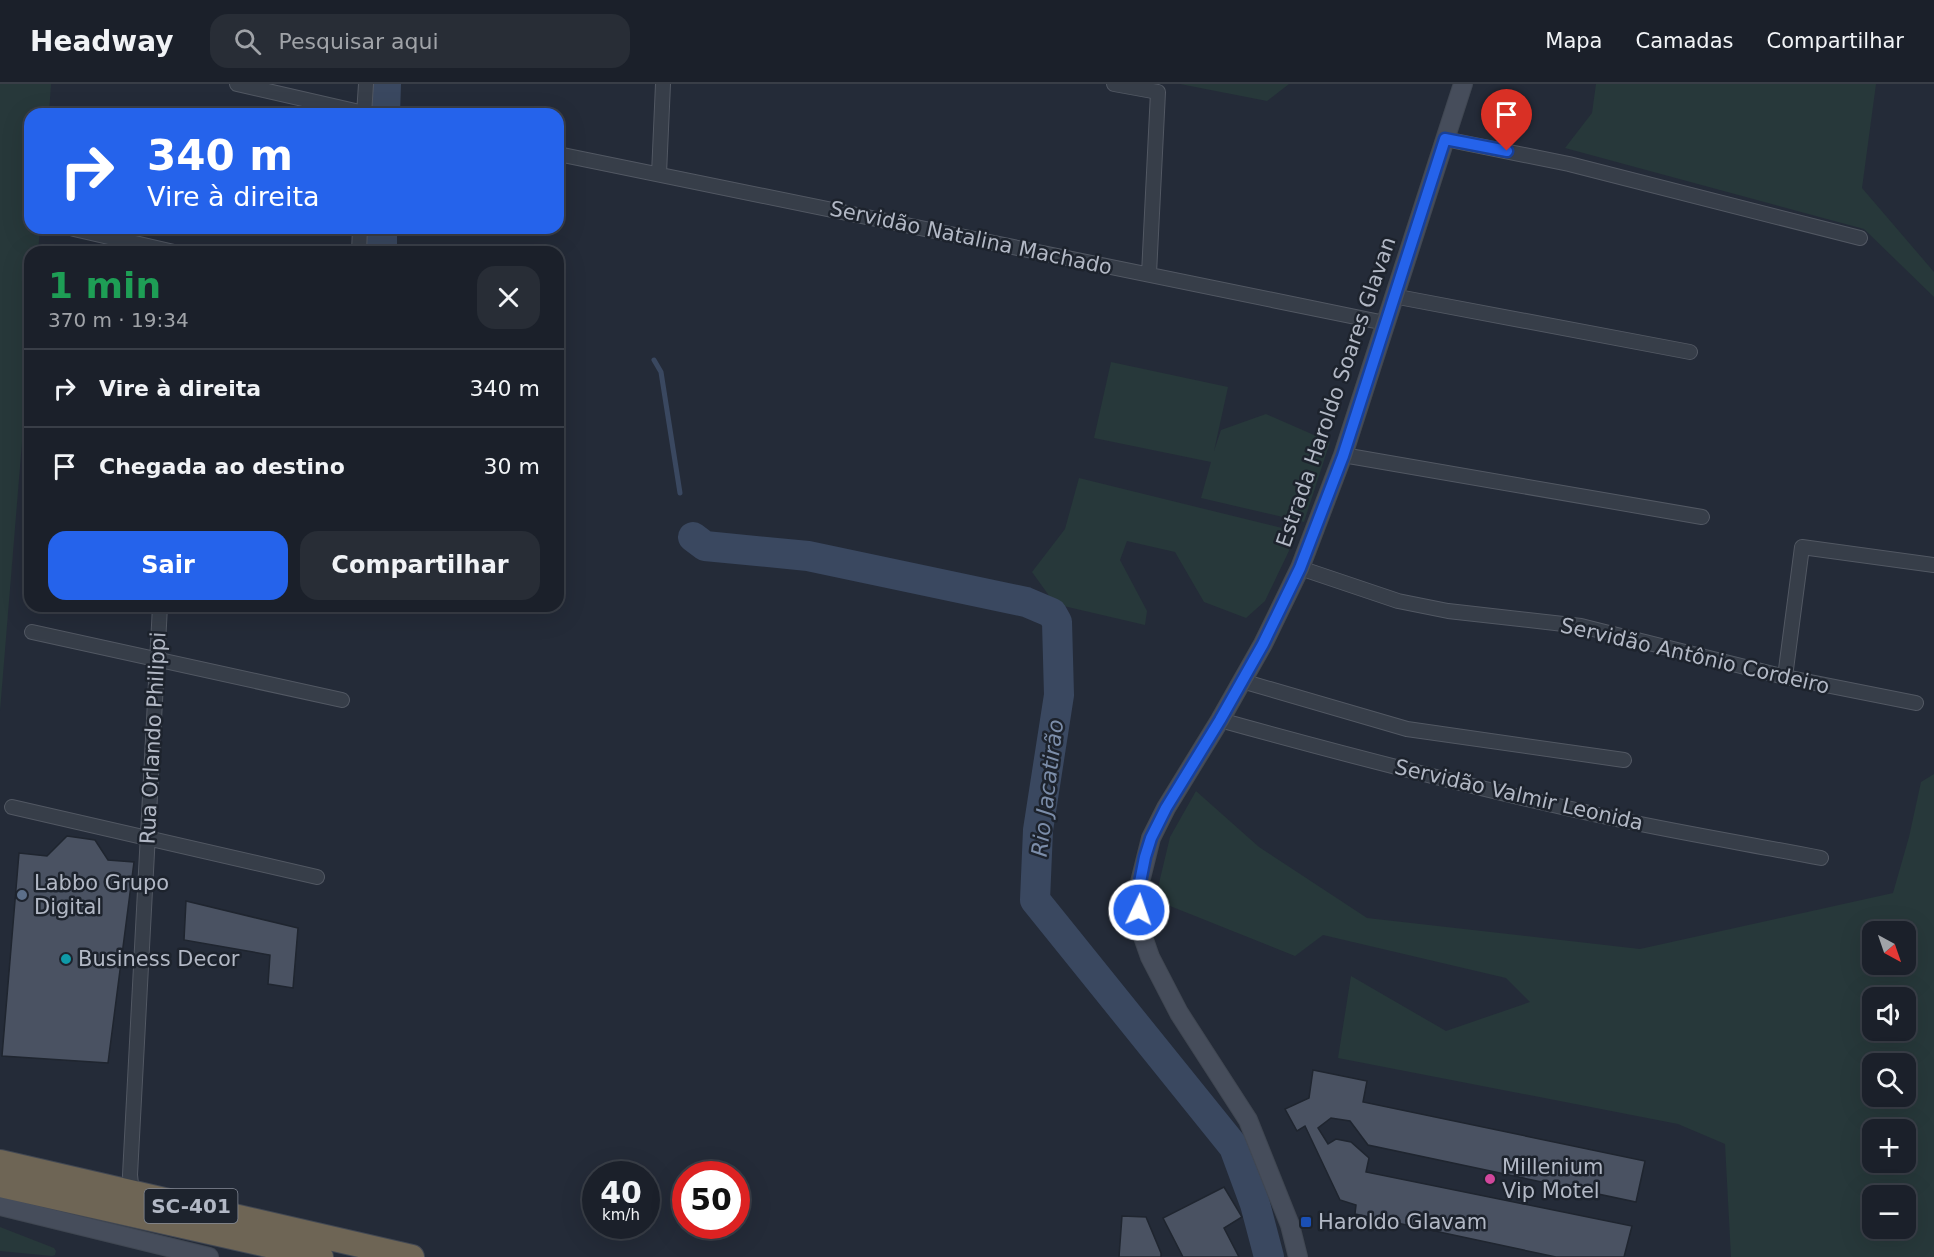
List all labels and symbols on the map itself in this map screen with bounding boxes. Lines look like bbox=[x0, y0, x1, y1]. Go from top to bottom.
pin bbox=[1481, 89, 1532, 151]
street label: Servidão Natalina Machado bbox=[828, 196, 1114, 280]
street label: Estrada Haroldo Soares Glavan bbox=[1271, 234, 1401, 550]
street label: Servidão Antônio Cordeiro bbox=[1558, 613, 1832, 699]
street label: Rua Orlando Philippi bbox=[135, 631, 171, 845]
water label: Rio Jacatirão bbox=[1027, 718, 1068, 858]
street label: Servidão Valmir Leonida bbox=[1392, 755, 1646, 835]
place label: Labbo Grupo Digital bbox=[34, 871, 169, 919]
position arrow bbox=[1107, 878, 1171, 942]
marker: Labbo Grupo Digital bbox=[15, 888, 29, 902]
north arrow bbox=[1862, 921, 1916, 975]
place label: Business Decor bbox=[78, 947, 240, 971]
marker: Business Decor bbox=[59, 952, 73, 966]
place label: Millenium Vip Motel bbox=[1502, 1155, 1603, 1203]
speed limit sign: 50 bbox=[672, 1161, 750, 1239]
marker: Millenium Vip Motel bbox=[1483, 1172, 1497, 1186]
road number: SC-401 bbox=[144, 1189, 237, 1223]
place label: Haroldo Glavam bbox=[1318, 1210, 1487, 1234]
marker: Haroldo Glavam bbox=[1299, 1215, 1313, 1229]

